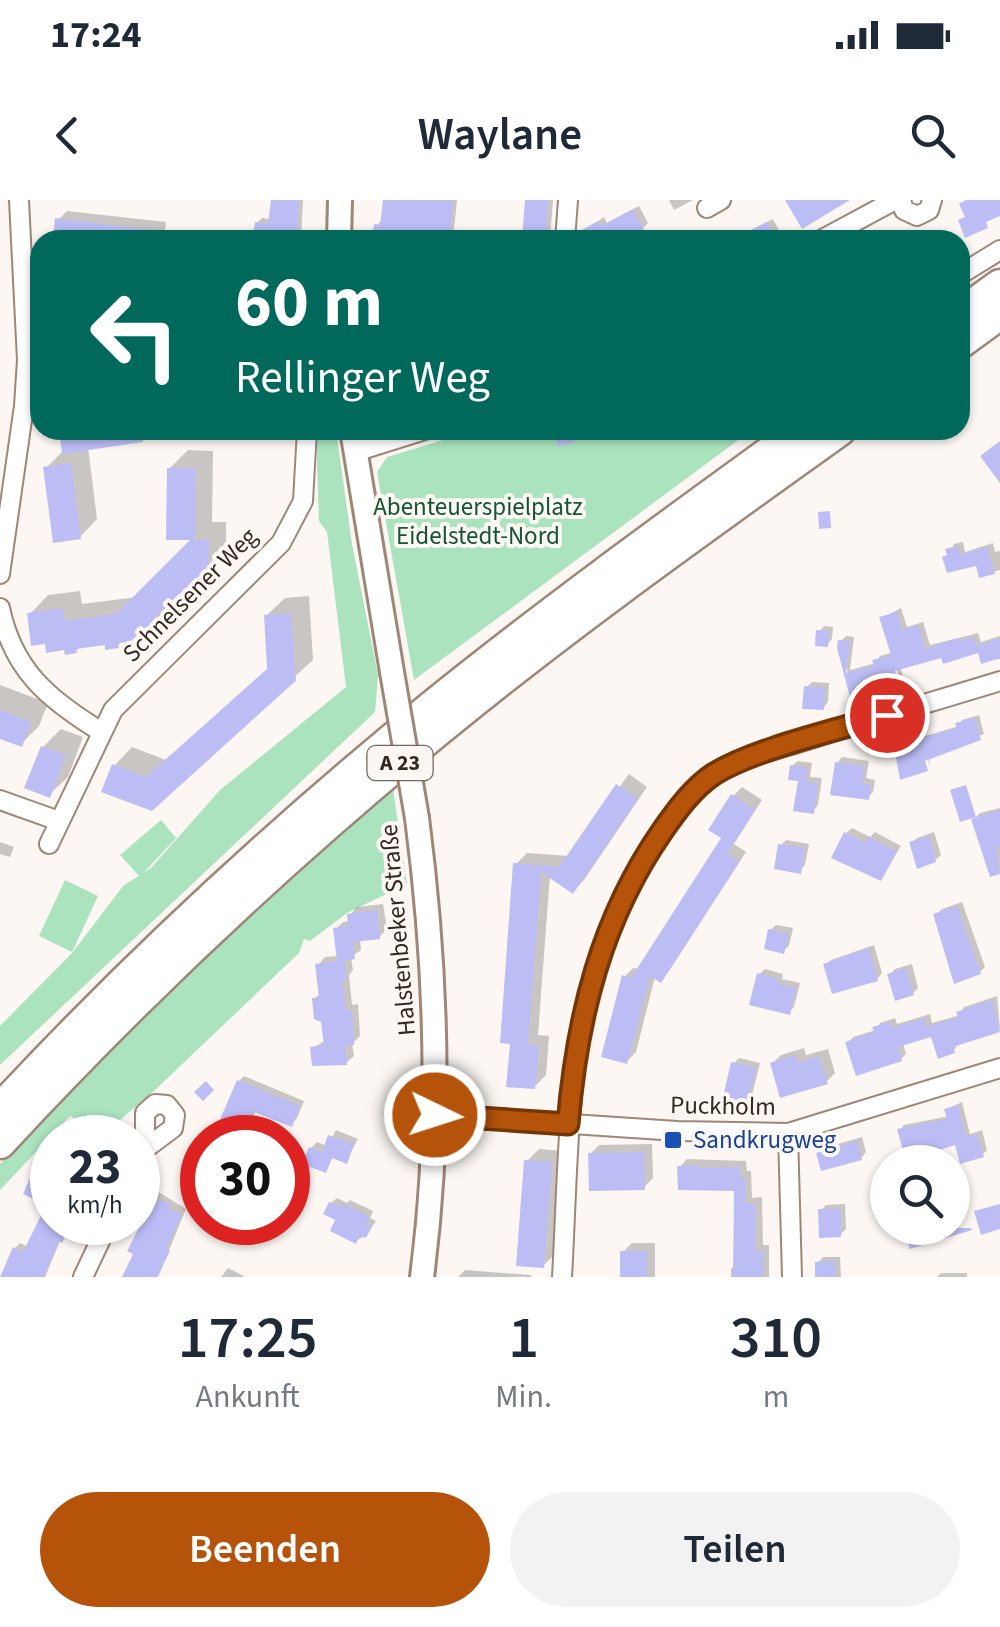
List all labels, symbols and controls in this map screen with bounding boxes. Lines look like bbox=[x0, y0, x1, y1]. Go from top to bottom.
text: 17:24 bbox=[50, 8, 142, 62]
text: Waylane bbox=[418, 103, 582, 167]
icon: back bbox=[40, 108, 95, 163]
icon: search bbox=[905, 108, 960, 163]
text: 60 m bbox=[235, 253, 383, 353]
icon: left bbox=[70, 270, 200, 400]
text: Rellinger Weg bbox=[235, 346, 490, 410]
park label: Abenteuerspielplatz Eidelstedt-Nord bbox=[373, 489, 583, 554]
street label: Schnelsener Weg bbox=[114, 519, 266, 671]
pin bbox=[845, 673, 930, 758]
icon: arrive bbox=[860, 688, 915, 743]
road number: A 23 bbox=[368, 746, 432, 780]
street label: Halstenbeker Straße bbox=[371, 823, 425, 1037]
position arrow bbox=[383, 1063, 487, 1167]
street label: Puckholm bbox=[670, 1087, 776, 1125]
speed limit sign: 30 bbox=[180, 1115, 310, 1245]
place label: Sandkrugweg bbox=[693, 1122, 837, 1158]
marker: Sandkrugweg bbox=[662, 1129, 684, 1151]
text: 23 bbox=[69, 1132, 121, 1203]
map controls bbox=[870, 1145, 970, 1245]
button: search bbox=[870, 1145, 970, 1245]
text: km/h bbox=[67, 1187, 123, 1223]
text: 17:25 bbox=[178, 1296, 317, 1381]
text: 1 bbox=[508, 1296, 539, 1381]
text: 310 bbox=[730, 1296, 822, 1381]
text: Ankunft bbox=[196, 1374, 300, 1420]
text: Min. bbox=[495, 1374, 552, 1420]
text: m bbox=[763, 1374, 789, 1420]
button: Beenden bbox=[40, 1492, 490, 1607]
button: Teilen bbox=[510, 1492, 960, 1607]

